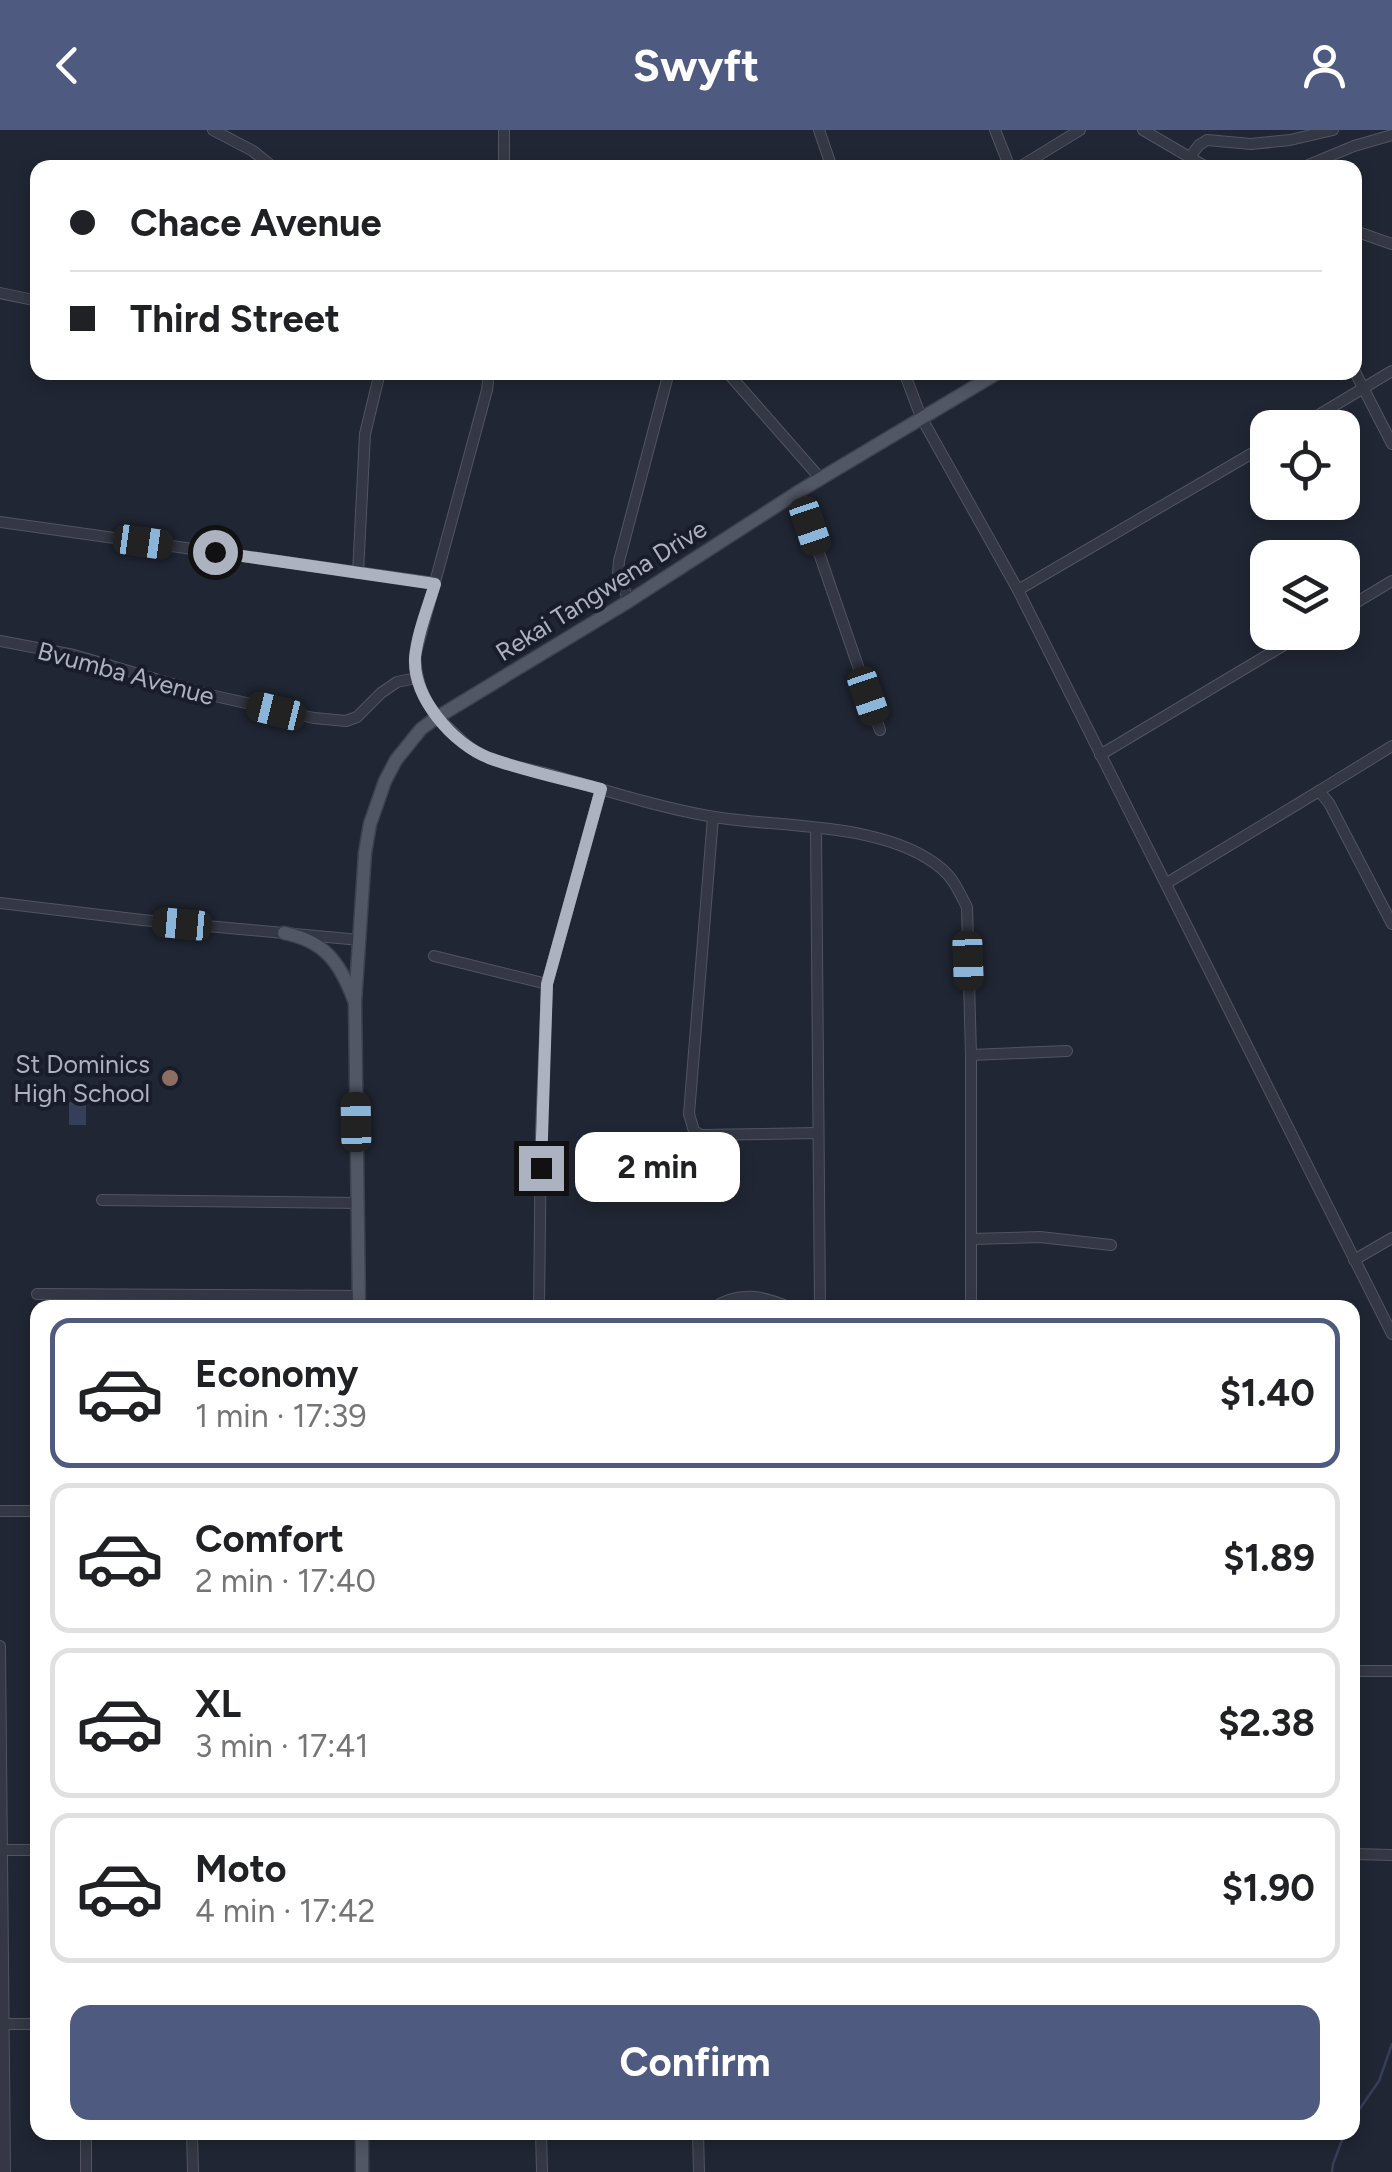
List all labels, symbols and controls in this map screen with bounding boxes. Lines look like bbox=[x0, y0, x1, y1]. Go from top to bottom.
icon: back bbox=[40, 38, 95, 93]
text: Swyft bbox=[633, 38, 759, 92]
icon: person bbox=[1297, 38, 1352, 93]
text: Chace Avenue bbox=[130, 200, 382, 246]
text: Third Street bbox=[130, 296, 340, 342]
map controls bbox=[1250, 410, 1360, 650]
button: locate bbox=[1250, 410, 1360, 520]
car bbox=[786, 493, 834, 559]
street label: Rekai Tangwena Drive bbox=[490, 513, 712, 667]
car bbox=[111, 523, 175, 561]
route start bbox=[193, 530, 238, 575]
button: layers bbox=[1250, 540, 1360, 650]
street label: Bvumba Avenue bbox=[34, 635, 218, 711]
car bbox=[844, 663, 892, 729]
car bbox=[243, 689, 309, 733]
car bbox=[151, 906, 213, 942]
car bbox=[952, 930, 984, 992]
place label: St Dominics High School bbox=[13, 1049, 150, 1108]
marker: St Dominics High School bbox=[159, 1067, 181, 1089]
car bbox=[340, 1092, 372, 1152]
callout: 2 min bbox=[576, 1133, 741, 1203]
route end bbox=[519, 1146, 564, 1191]
text: 2 min bbox=[617, 1148, 698, 1186]
icon: car bbox=[75, 1348, 165, 1438]
text: Economy bbox=[195, 1351, 358, 1397]
text: $1.40 bbox=[1220, 1370, 1315, 1416]
text: 1 min · 17:39 bbox=[195, 1397, 367, 1435]
icon: car bbox=[75, 1513, 165, 1603]
text: Comfort bbox=[195, 1516, 344, 1562]
text: $1.89 bbox=[1223, 1535, 1315, 1581]
text: 2 min · 17:40 bbox=[195, 1562, 376, 1600]
icon: car bbox=[75, 1678, 165, 1768]
text: XL bbox=[195, 1681, 241, 1727]
text: $2.38 bbox=[1218, 1700, 1315, 1746]
text: 3 min · 17:41 bbox=[195, 1727, 368, 1765]
icon: car bbox=[75, 1843, 165, 1933]
text: Moto bbox=[195, 1846, 287, 1892]
text: $1.90 bbox=[1222, 1865, 1315, 1911]
text: 4 min · 17:42 bbox=[195, 1892, 375, 1930]
button: Confirm bbox=[70, 2005, 1320, 2120]

